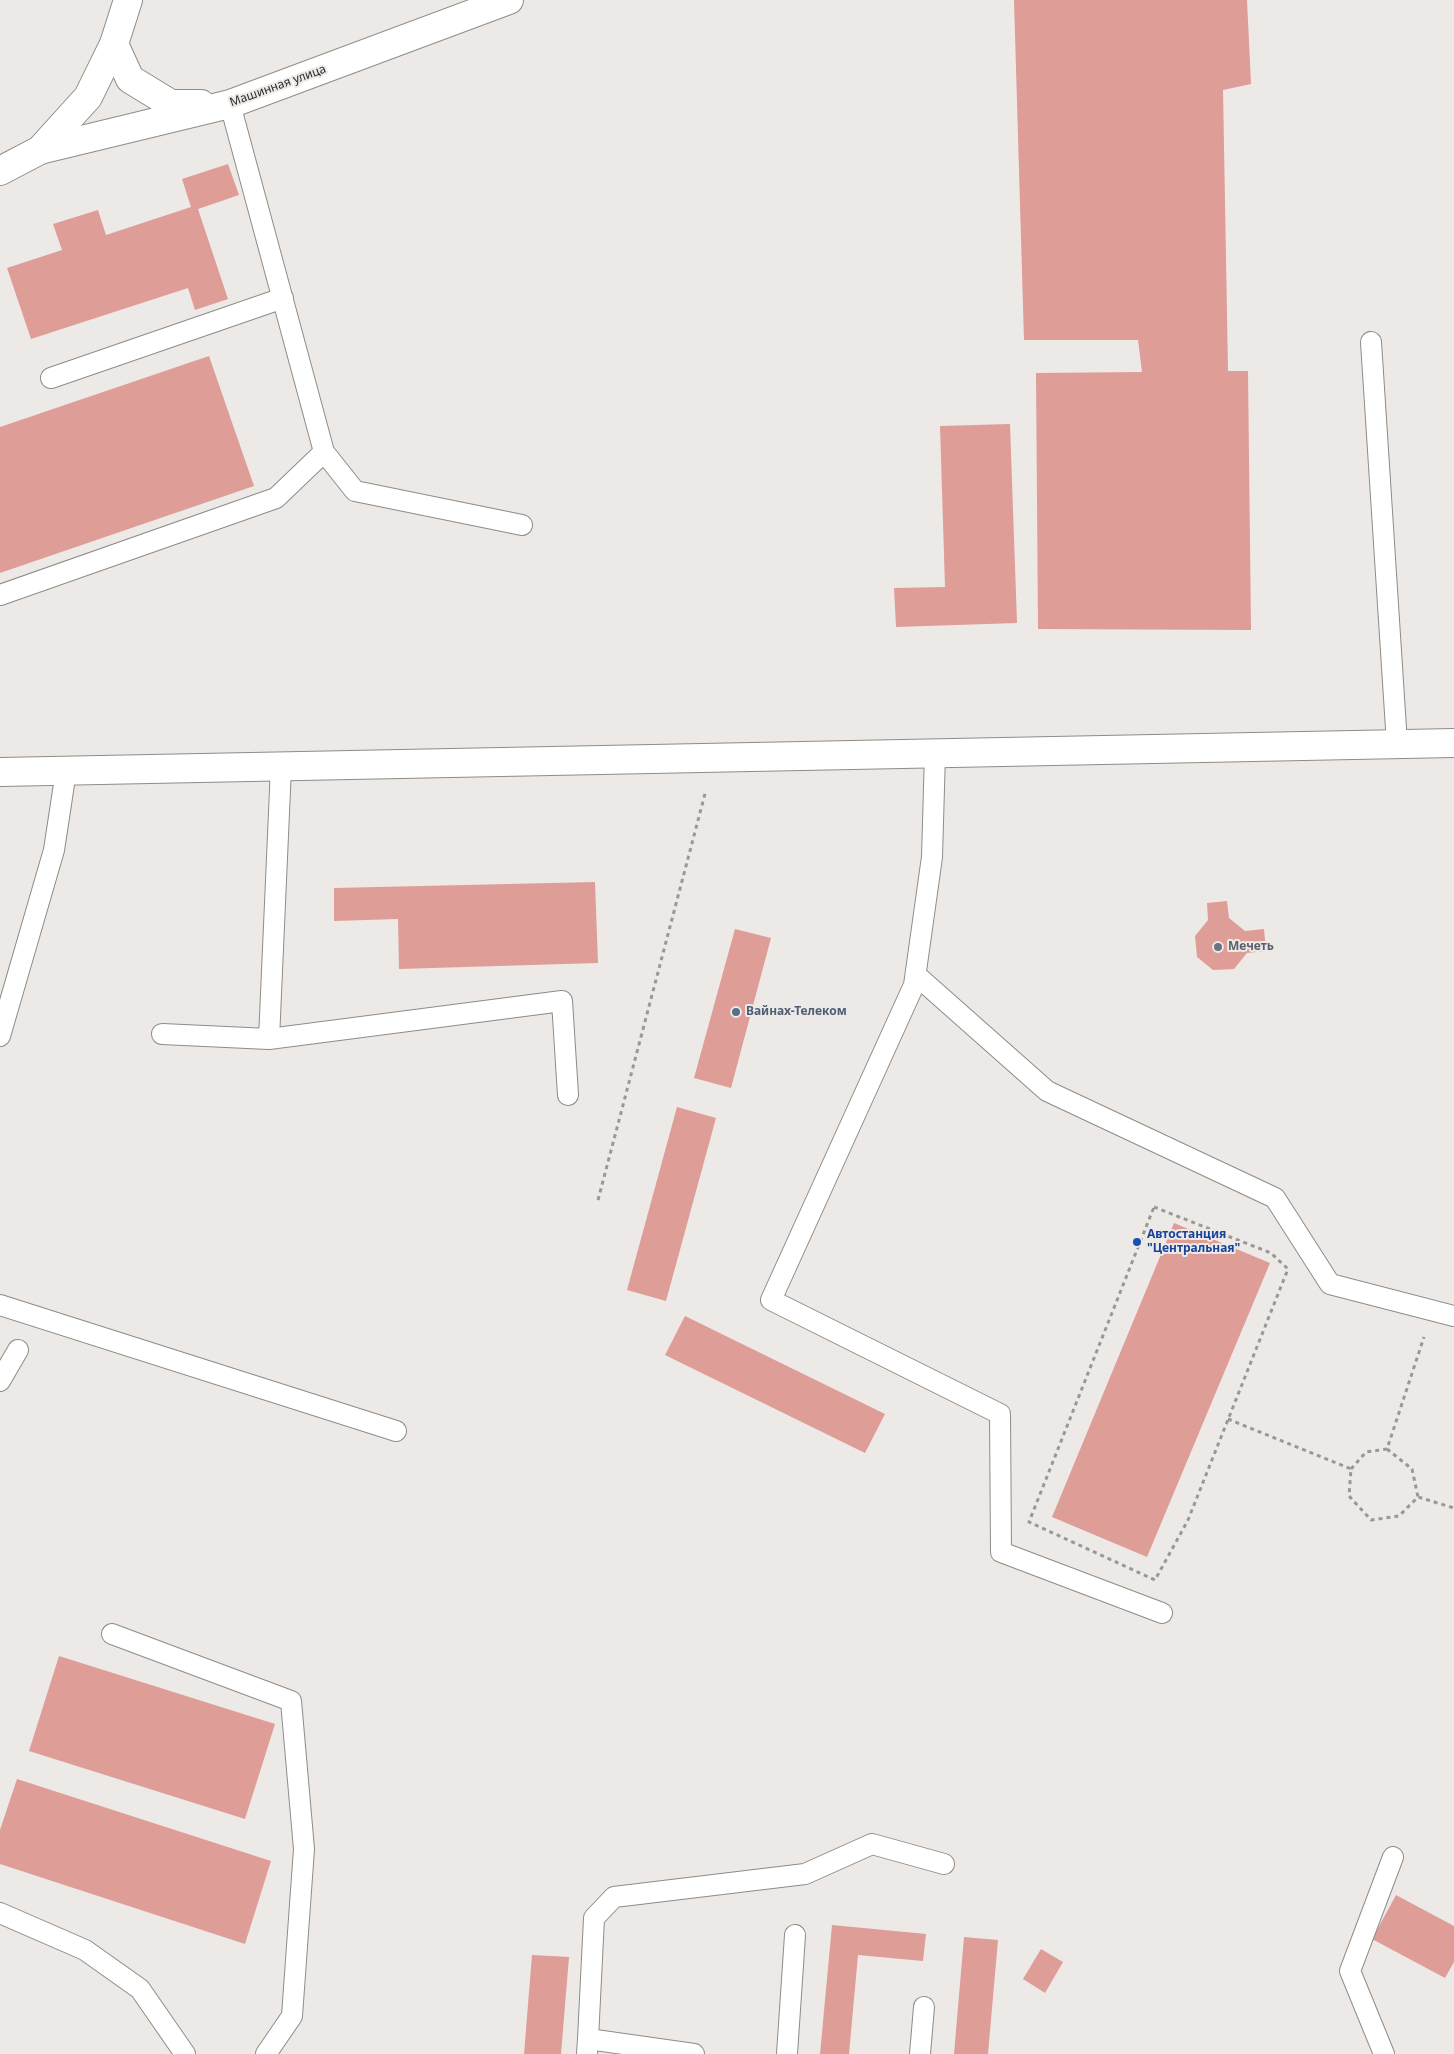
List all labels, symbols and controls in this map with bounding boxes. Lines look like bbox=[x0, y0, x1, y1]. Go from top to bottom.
street label: Машинная улица bbox=[228, 62, 328, 110]
place label: Мечеть bbox=[1228, 940, 1274, 954]
marker: Мечеть bbox=[1212, 941, 1224, 953]
place label: Вайнах-Телеком bbox=[746, 1005, 847, 1019]
marker: Вайнах-Телеком bbox=[730, 1006, 742, 1018]
place label: Автостанция "Центральная" bbox=[1147, 1228, 1240, 1256]
marker: Автостанция "Центральная" bbox=[1131, 1236, 1143, 1248]

